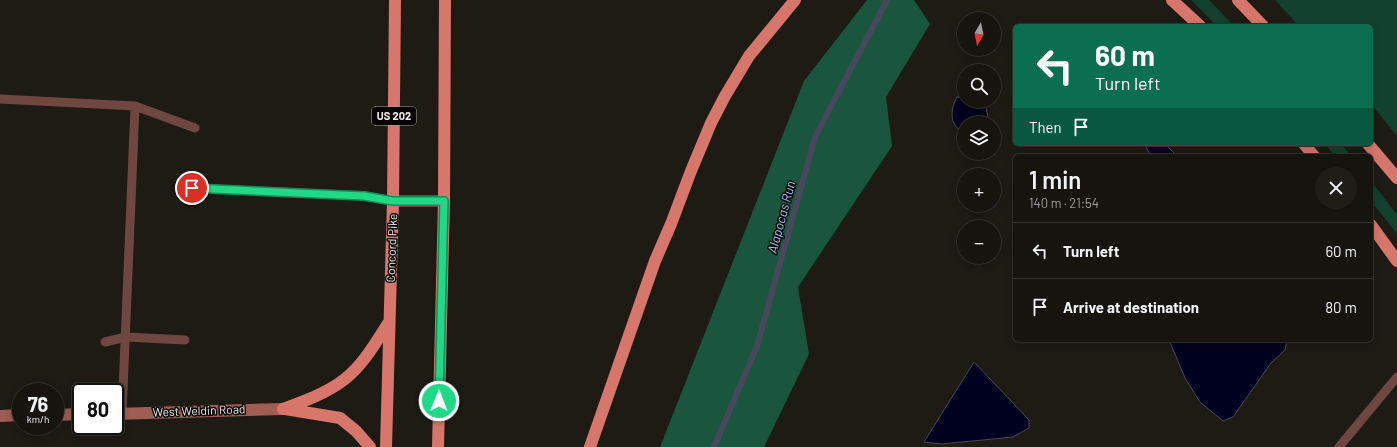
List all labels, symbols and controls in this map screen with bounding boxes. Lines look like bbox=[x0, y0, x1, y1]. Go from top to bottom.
north arrow bbox=[957, 12, 1001, 56]
map controls bbox=[957, 12, 1001, 264]
text: 60 m bbox=[1095, 38, 1155, 72]
icon: left bbox=[1029, 40, 1081, 92]
button: search bbox=[957, 64, 1001, 108]
text: Turn left bbox=[1095, 72, 1161, 94]
road number: US 202 bbox=[372, 107, 416, 125]
button: layers bbox=[957, 116, 1001, 160]
icon: arrive bbox=[1070, 116, 1092, 138]
text: Then bbox=[1029, 118, 1062, 136]
text: 1 min bbox=[1029, 165, 1081, 194]
button: close bbox=[1315, 167, 1357, 209]
button: + bbox=[957, 168, 1001, 212]
pin bbox=[175, 171, 209, 205]
icon: arrive bbox=[181, 177, 203, 199]
water label: Alapocas Run bbox=[764, 179, 798, 255]
text: 140 m · 21:54 bbox=[1029, 195, 1099, 211]
street label: Concord Pike bbox=[383, 213, 399, 282]
button: − bbox=[957, 220, 1001, 264]
icon: left bbox=[1029, 240, 1051, 262]
text: Turn left bbox=[1063, 242, 1119, 260]
text: 60 m bbox=[1325, 242, 1357, 260]
icon: arrive bbox=[1029, 296, 1051, 318]
text: Arrive at destination bbox=[1063, 298, 1199, 316]
text: 80 m bbox=[1325, 298, 1357, 316]
position arrow bbox=[418, 380, 460, 422]
speed limit sign: 80 bbox=[72, 383, 124, 435]
text: 76 bbox=[28, 392, 48, 416]
street label: West Weldin Road bbox=[152, 401, 246, 419]
text: km/h bbox=[27, 413, 49, 425]

